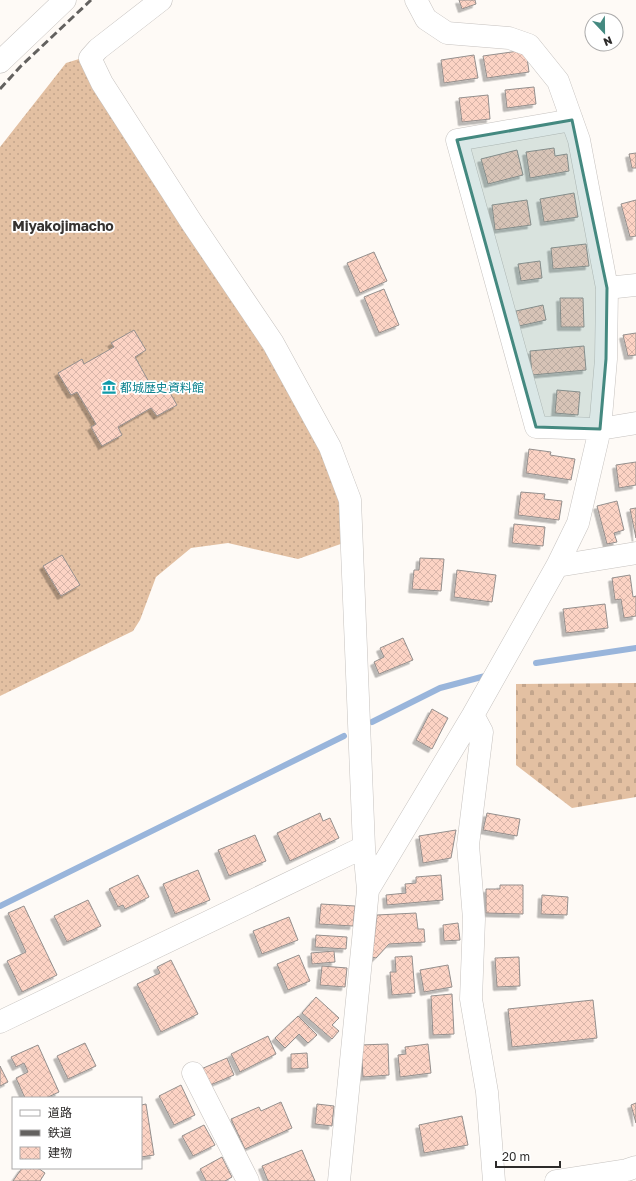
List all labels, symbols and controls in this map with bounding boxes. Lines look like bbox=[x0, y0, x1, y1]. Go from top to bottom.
north arrow bbox=[584, 12, 624, 52]
text: N bbox=[602, 34, 614, 49]
district label: Miyakojimacho bbox=[12, 217, 114, 234]
museum icon: 都城歴史資料館 bbox=[101, 379, 117, 395]
place label: 都城歴史資料館 bbox=[120, 380, 204, 395]
legend bbox=[12, 1097, 142, 1169]
text: 道路 bbox=[48, 1105, 72, 1120]
text: 鉄道 bbox=[48, 1125, 72, 1140]
scale bar bbox=[496, 1143, 560, 1169]
text: 建物 bbox=[48, 1145, 72, 1160]
text: 20 m bbox=[502, 1149, 530, 1164]

